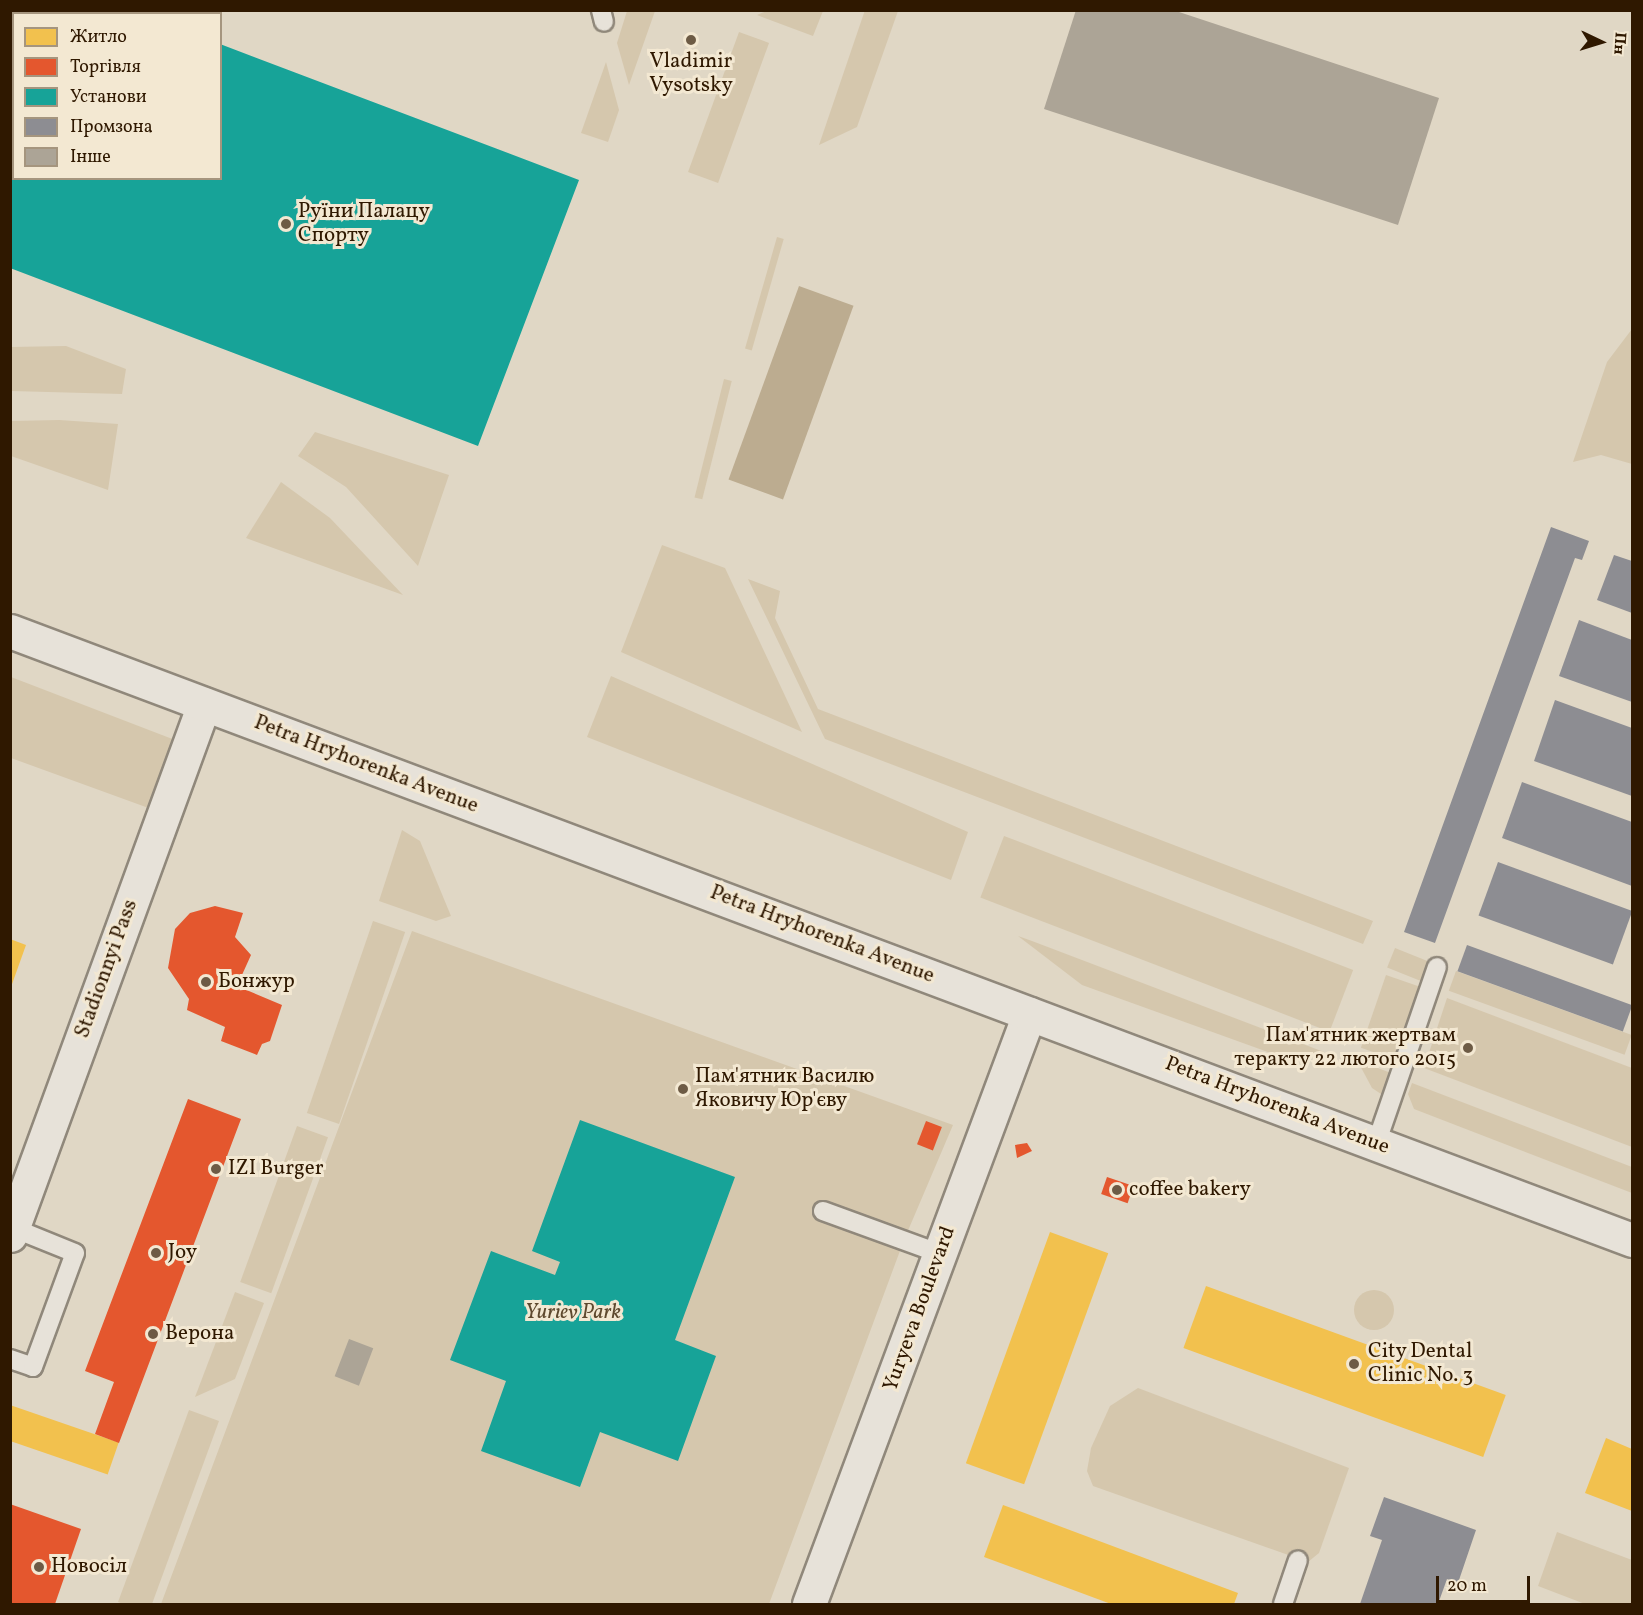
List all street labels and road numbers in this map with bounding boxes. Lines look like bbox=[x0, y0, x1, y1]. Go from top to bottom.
street label: Petra Hryhorenka Avenue bbox=[250, 711, 482, 819]
street label: Petra Hryhorenka Avenue bbox=[706, 881, 938, 989]
street label: Stadionnyi Pass bbox=[70, 896, 144, 1042]
street label: Petra Hryhorenka Avenue bbox=[1161, 1052, 1393, 1160]
street label: Yuryeva Boulevard bbox=[878, 1223, 962, 1395]

